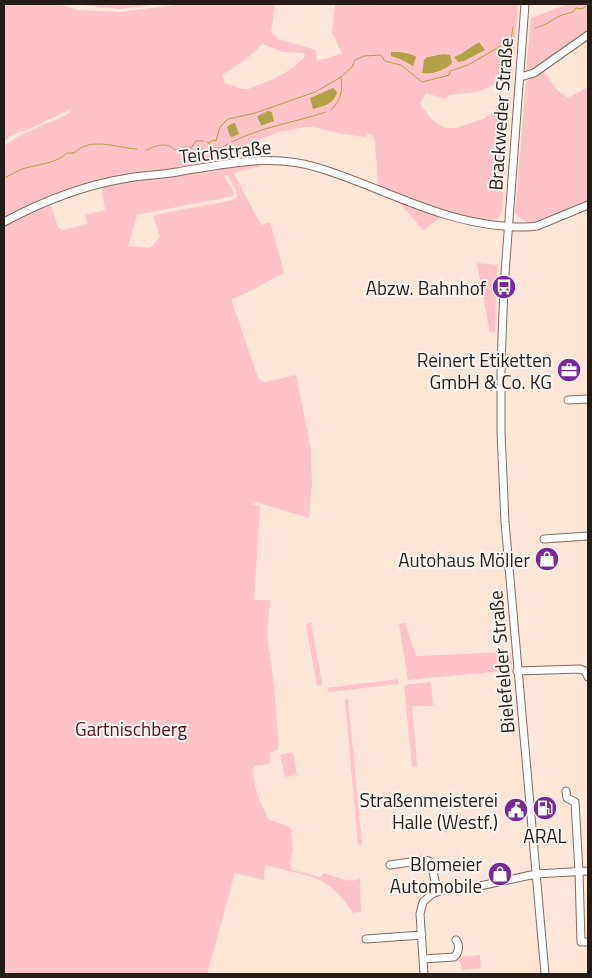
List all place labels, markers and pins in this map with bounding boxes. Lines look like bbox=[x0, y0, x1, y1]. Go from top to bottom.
place label: Abzw. Bahnhof bbox=[366, 273, 487, 302]
bus stop icon: Abzw. Bahnhof bbox=[491, 274, 517, 300]
place label: Reinert Etiketten GmbH & Co. KG bbox=[417, 345, 552, 396]
office icon: Reinert Etiketten GmbH & Co. KG bbox=[556, 357, 582, 383]
place label: Autohaus Möller bbox=[398, 545, 530, 574]
shop icon: Autohaus Möller bbox=[534, 546, 560, 572]
place label: Straßenmeisterei Halle (Westf.) bbox=[360, 785, 498, 836]
fuel station icon: ARAL bbox=[532, 795, 558, 821]
public building icon: Straßenmeisterei Halle (Westf.) bbox=[503, 797, 529, 823]
place label: ARAL bbox=[523, 821, 567, 850]
place label: Blomeier Automobile bbox=[390, 849, 482, 900]
shop icon: Blomeier Automobile bbox=[487, 861, 513, 887]

